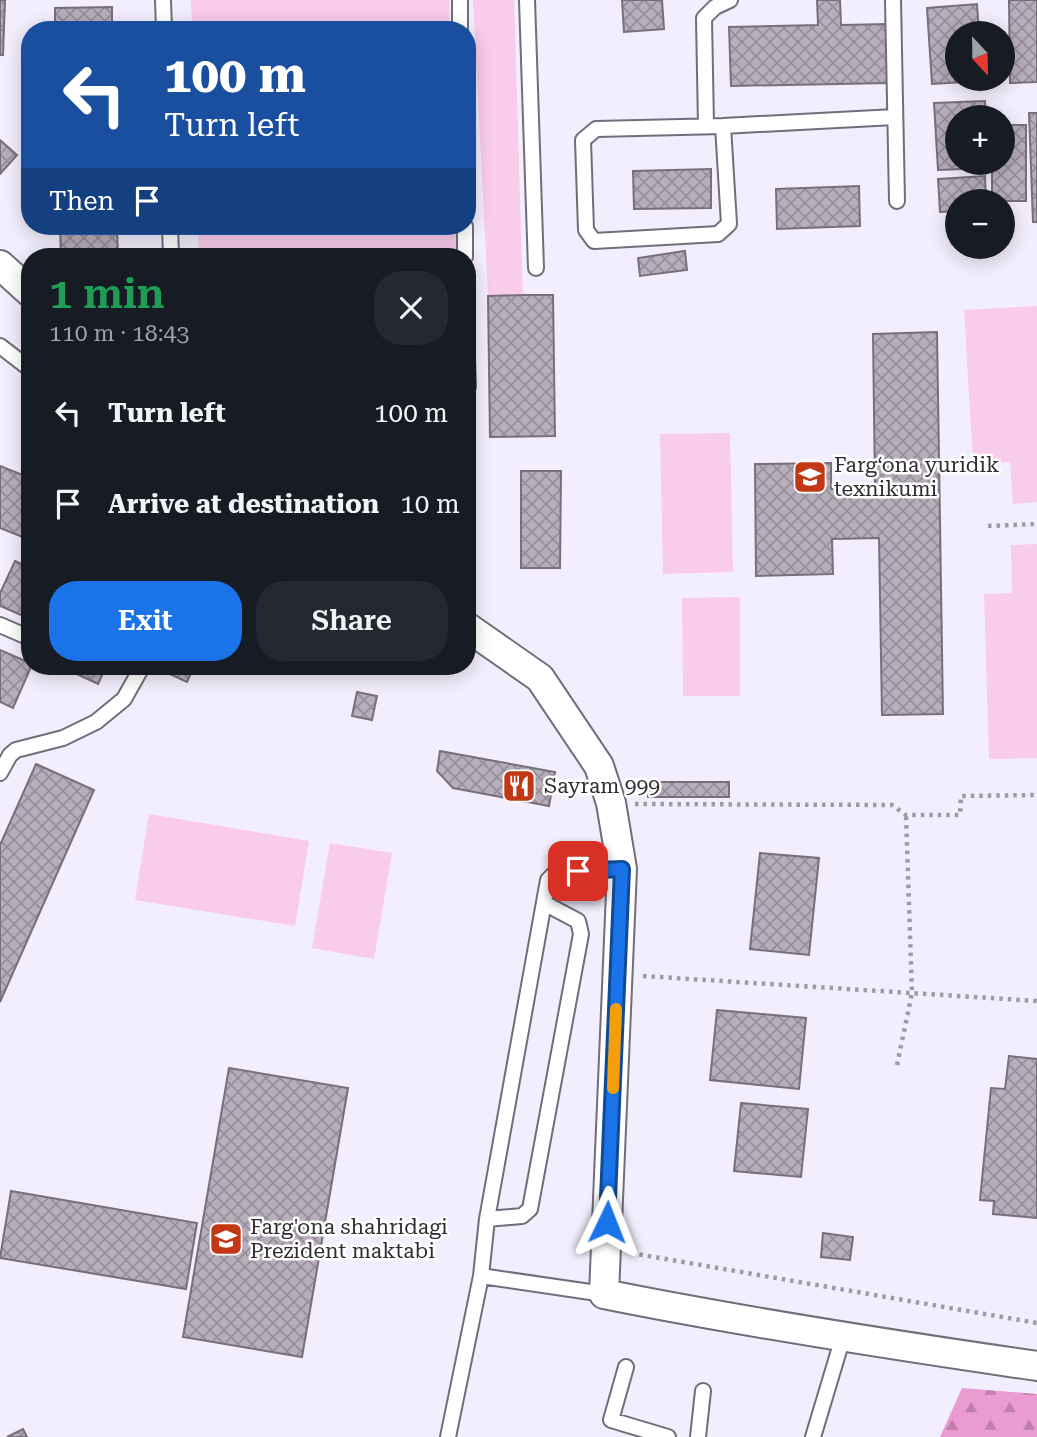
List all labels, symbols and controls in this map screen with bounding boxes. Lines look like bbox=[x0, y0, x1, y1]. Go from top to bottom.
north arrow bbox=[945, 21, 1015, 91]
map controls bbox=[945, 21, 1015, 259]
text: 100 m bbox=[164, 47, 306, 104]
icon: left bbox=[49, 49, 140, 140]
button: + bbox=[945, 105, 1015, 175]
text: Turn left bbox=[164, 106, 299, 144]
icon: arrive bbox=[128, 182, 166, 220]
text: Then bbox=[49, 186, 114, 216]
button: − bbox=[945, 189, 1015, 259]
text: 1 min bbox=[49, 269, 165, 318]
button: close bbox=[374, 271, 448, 345]
text: 110 m · 18:43 bbox=[49, 320, 189, 347]
icon: left bbox=[49, 394, 87, 432]
text: Turn left bbox=[108, 398, 226, 428]
text: 100 m bbox=[374, 398, 448, 428]
place label: Farg‘ona yuridik texnikumi bbox=[834, 453, 999, 501]
school or university icon: Farg‘ona yuridik texnikumi bbox=[791, 458, 829, 496]
icon: arrive bbox=[49, 485, 87, 523]
text: Arrive at destination bbox=[108, 489, 379, 519]
text: 10 m bbox=[400, 489, 460, 519]
button: Exit bbox=[49, 581, 242, 661]
button: Share bbox=[256, 581, 448, 661]
restaurant icon: Sayram 999 bbox=[500, 767, 538, 805]
place label: Sayram 999 bbox=[544, 774, 660, 798]
pin bbox=[548, 841, 608, 901]
icon: arrive bbox=[559, 852, 597, 890]
position arrow bbox=[570, 1185, 644, 1259]
place label: Farg'ona shahridagi Prezident maktabi bbox=[250, 1215, 448, 1263]
school or university icon: Farg'ona shahridagi Prezident maktabi bbox=[207, 1220, 245, 1258]

